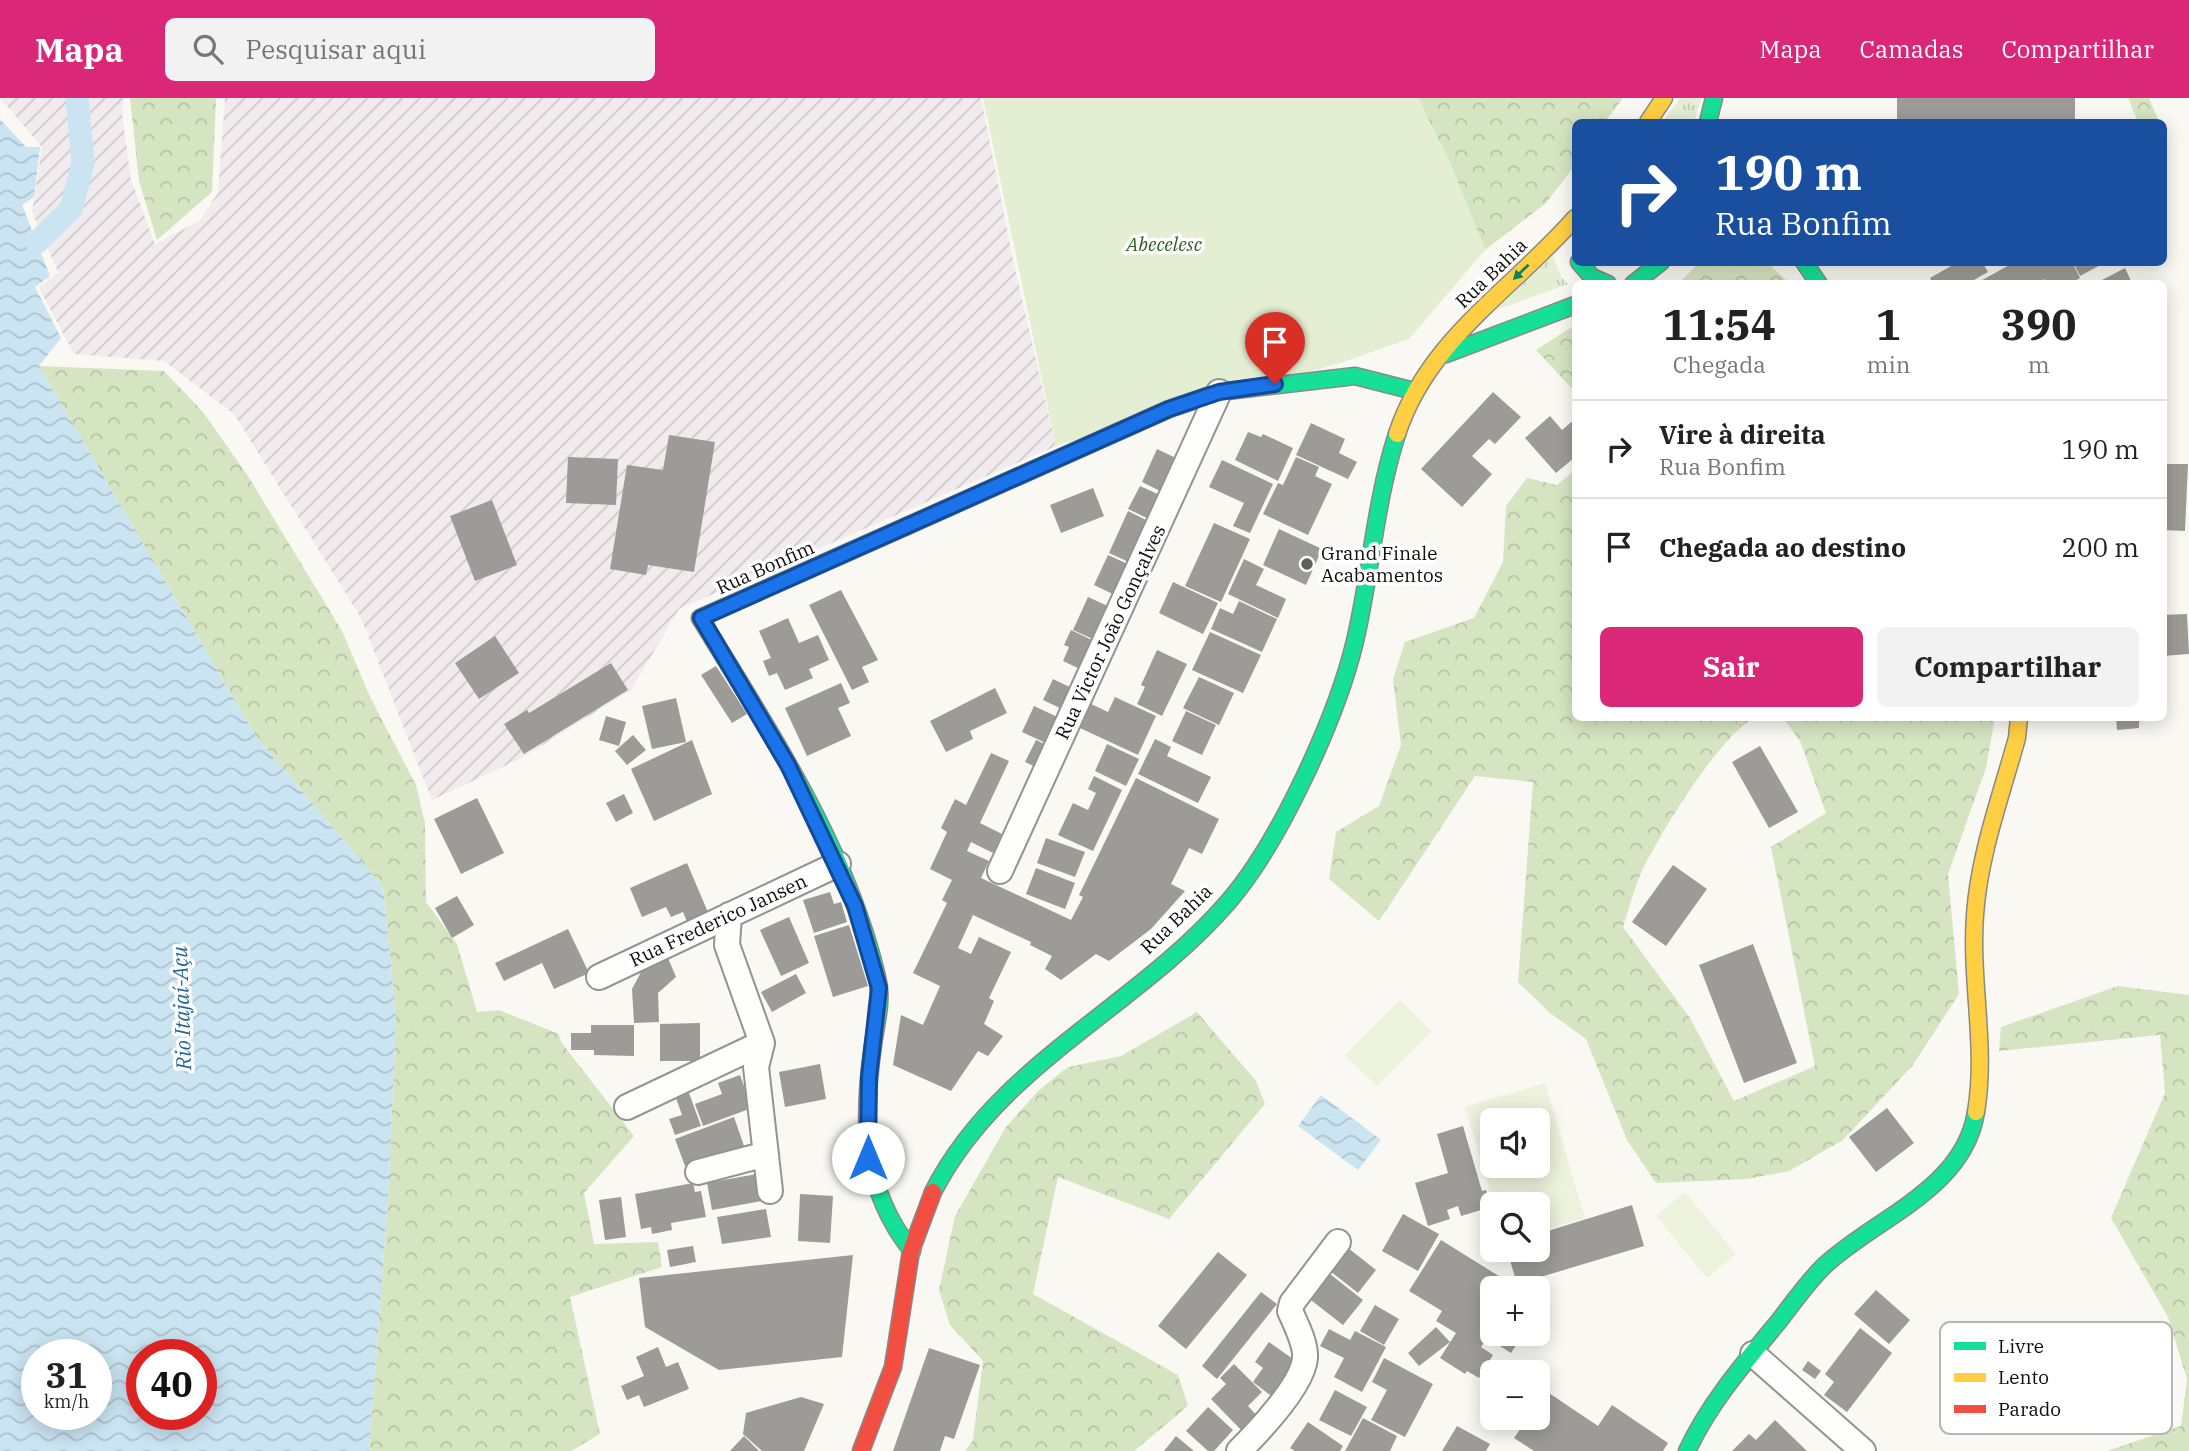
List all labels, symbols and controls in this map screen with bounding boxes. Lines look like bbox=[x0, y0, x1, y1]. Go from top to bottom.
search box bbox=[165, 18, 655, 81]
text: Mapa bbox=[35, 28, 123, 71]
icon: search bbox=[189, 30, 227, 68]
text: Pesquisar aqui bbox=[245, 32, 426, 66]
text: Mapa bbox=[1759, 33, 1822, 65]
text: Camadas bbox=[1860, 33, 1963, 65]
text: Compartilhar bbox=[2001, 33, 2154, 65]
text: 190 m bbox=[1715, 140, 1862, 203]
icon: right bbox=[1600, 147, 1691, 238]
text: Rua Bonfim bbox=[1715, 202, 1892, 244]
park label: Abecelesc bbox=[1124, 232, 1202, 256]
street label: Rua Bahia bbox=[1450, 233, 1532, 313]
one-way arrow bbox=[1513, 263, 1530, 280]
text: 11:54 bbox=[1662, 297, 1776, 352]
text: 1 bbox=[1876, 297, 1901, 352]
text: 390 bbox=[2001, 297, 2076, 352]
pin bbox=[1245, 312, 1305, 384]
icon: arrive bbox=[1256, 323, 1294, 361]
text: Chegada bbox=[1673, 349, 1766, 379]
text: min bbox=[1867, 349, 1910, 379]
text: m bbox=[2028, 349, 2050, 379]
text: Vire à direita bbox=[1659, 417, 1826, 451]
icon: right bbox=[1600, 430, 1638, 468]
text: 190 m bbox=[2061, 432, 2139, 466]
text: Rua Bonfim bbox=[1659, 451, 1786, 481]
street label: Rua Victor João Gonçalves bbox=[1050, 521, 1170, 743]
icon: arrive bbox=[1600, 528, 1638, 566]
text: Chegada ao destino bbox=[1659, 530, 1906, 564]
text: 200 m bbox=[2061, 530, 2139, 564]
street label: Rua Bonfim bbox=[712, 535, 818, 599]
place label: Grand Finale Acabamentos bbox=[1321, 541, 1443, 587]
marker: Grand Finale Acabamentos bbox=[1299, 556, 1315, 572]
button: Sair bbox=[1600, 627, 1863, 707]
button: Compartilhar bbox=[1877, 627, 2139, 707]
street label: Rua Frederico Jansen bbox=[625, 868, 811, 972]
street label: Rua Bahia bbox=[1135, 879, 1217, 959]
water label: Rio Itajaí-Açu bbox=[165, 946, 197, 1071]
map controls bbox=[1480, 1108, 1550, 1430]
button: sound bbox=[1480, 1108, 1550, 1178]
position arrow bbox=[831, 1121, 905, 1195]
button: search bbox=[1480, 1192, 1550, 1262]
button: + bbox=[1480, 1276, 1550, 1346]
legend bbox=[1940, 1322, 2172, 1434]
text: Livre bbox=[1998, 1334, 2044, 1358]
speed limit sign: 40 bbox=[126, 1339, 217, 1430]
text: 31 bbox=[45, 1352, 88, 1398]
button: − bbox=[1480, 1360, 1550, 1430]
text: Lento bbox=[1998, 1365, 2049, 1389]
text: km/h bbox=[44, 1390, 89, 1413]
text: Parado bbox=[1998, 1397, 2061, 1421]

